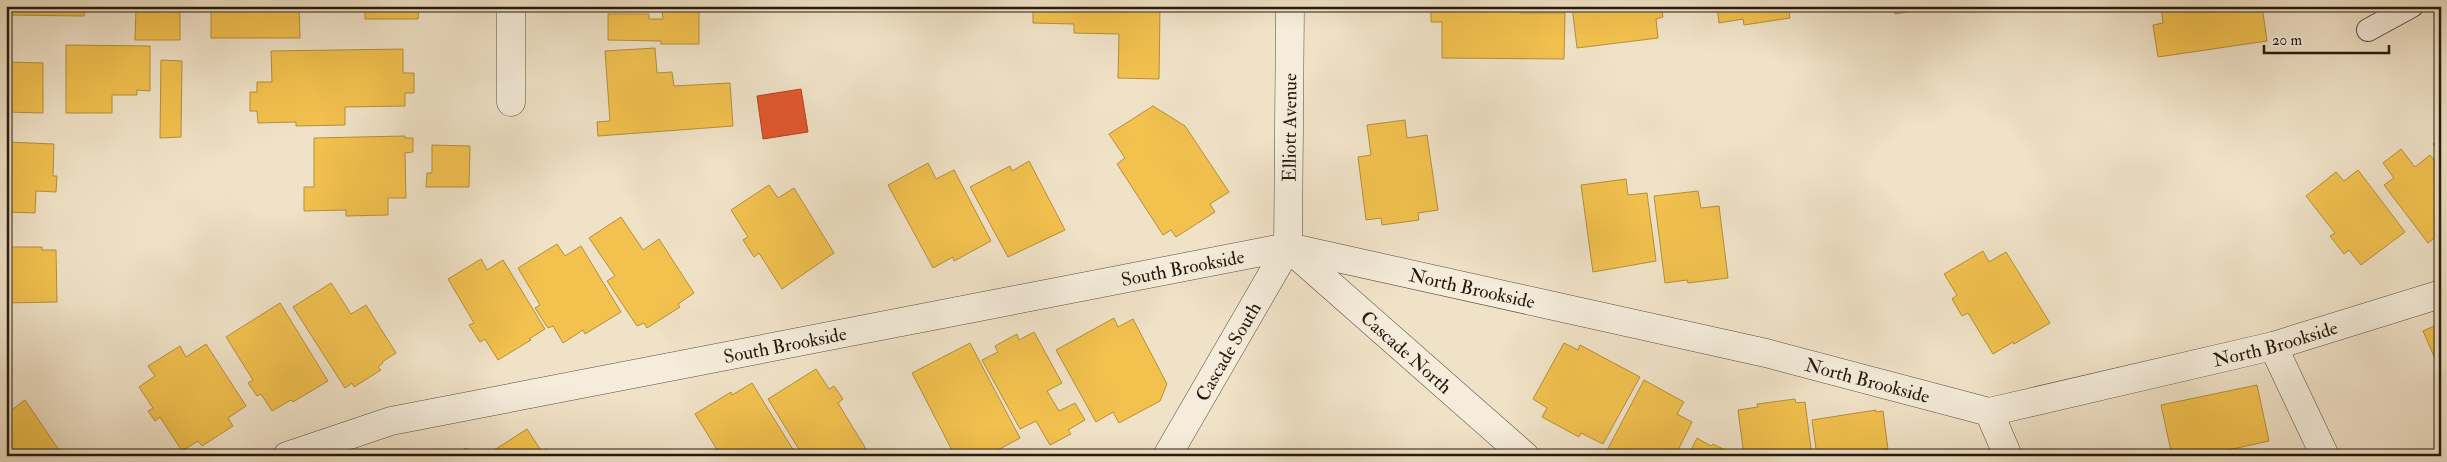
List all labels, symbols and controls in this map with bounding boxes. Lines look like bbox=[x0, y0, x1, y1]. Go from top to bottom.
scale bar bbox=[2264, 22, 2390, 54]
text: 20 m bbox=[2272, 31, 2302, 50]
street label: Elliott Avenue bbox=[1278, 73, 1302, 182]
street label: South Brookside bbox=[1119, 245, 1246, 292]
street label: North Brookside bbox=[1407, 263, 1537, 314]
street label: Cascade South bbox=[1190, 298, 1267, 406]
street label: Cascade North bbox=[1355, 306, 1457, 399]
street label: North Brookside bbox=[2211, 316, 2341, 373]
street label: South Brookside bbox=[721, 322, 849, 369]
street label: North Brookside bbox=[1802, 353, 1932, 409]

